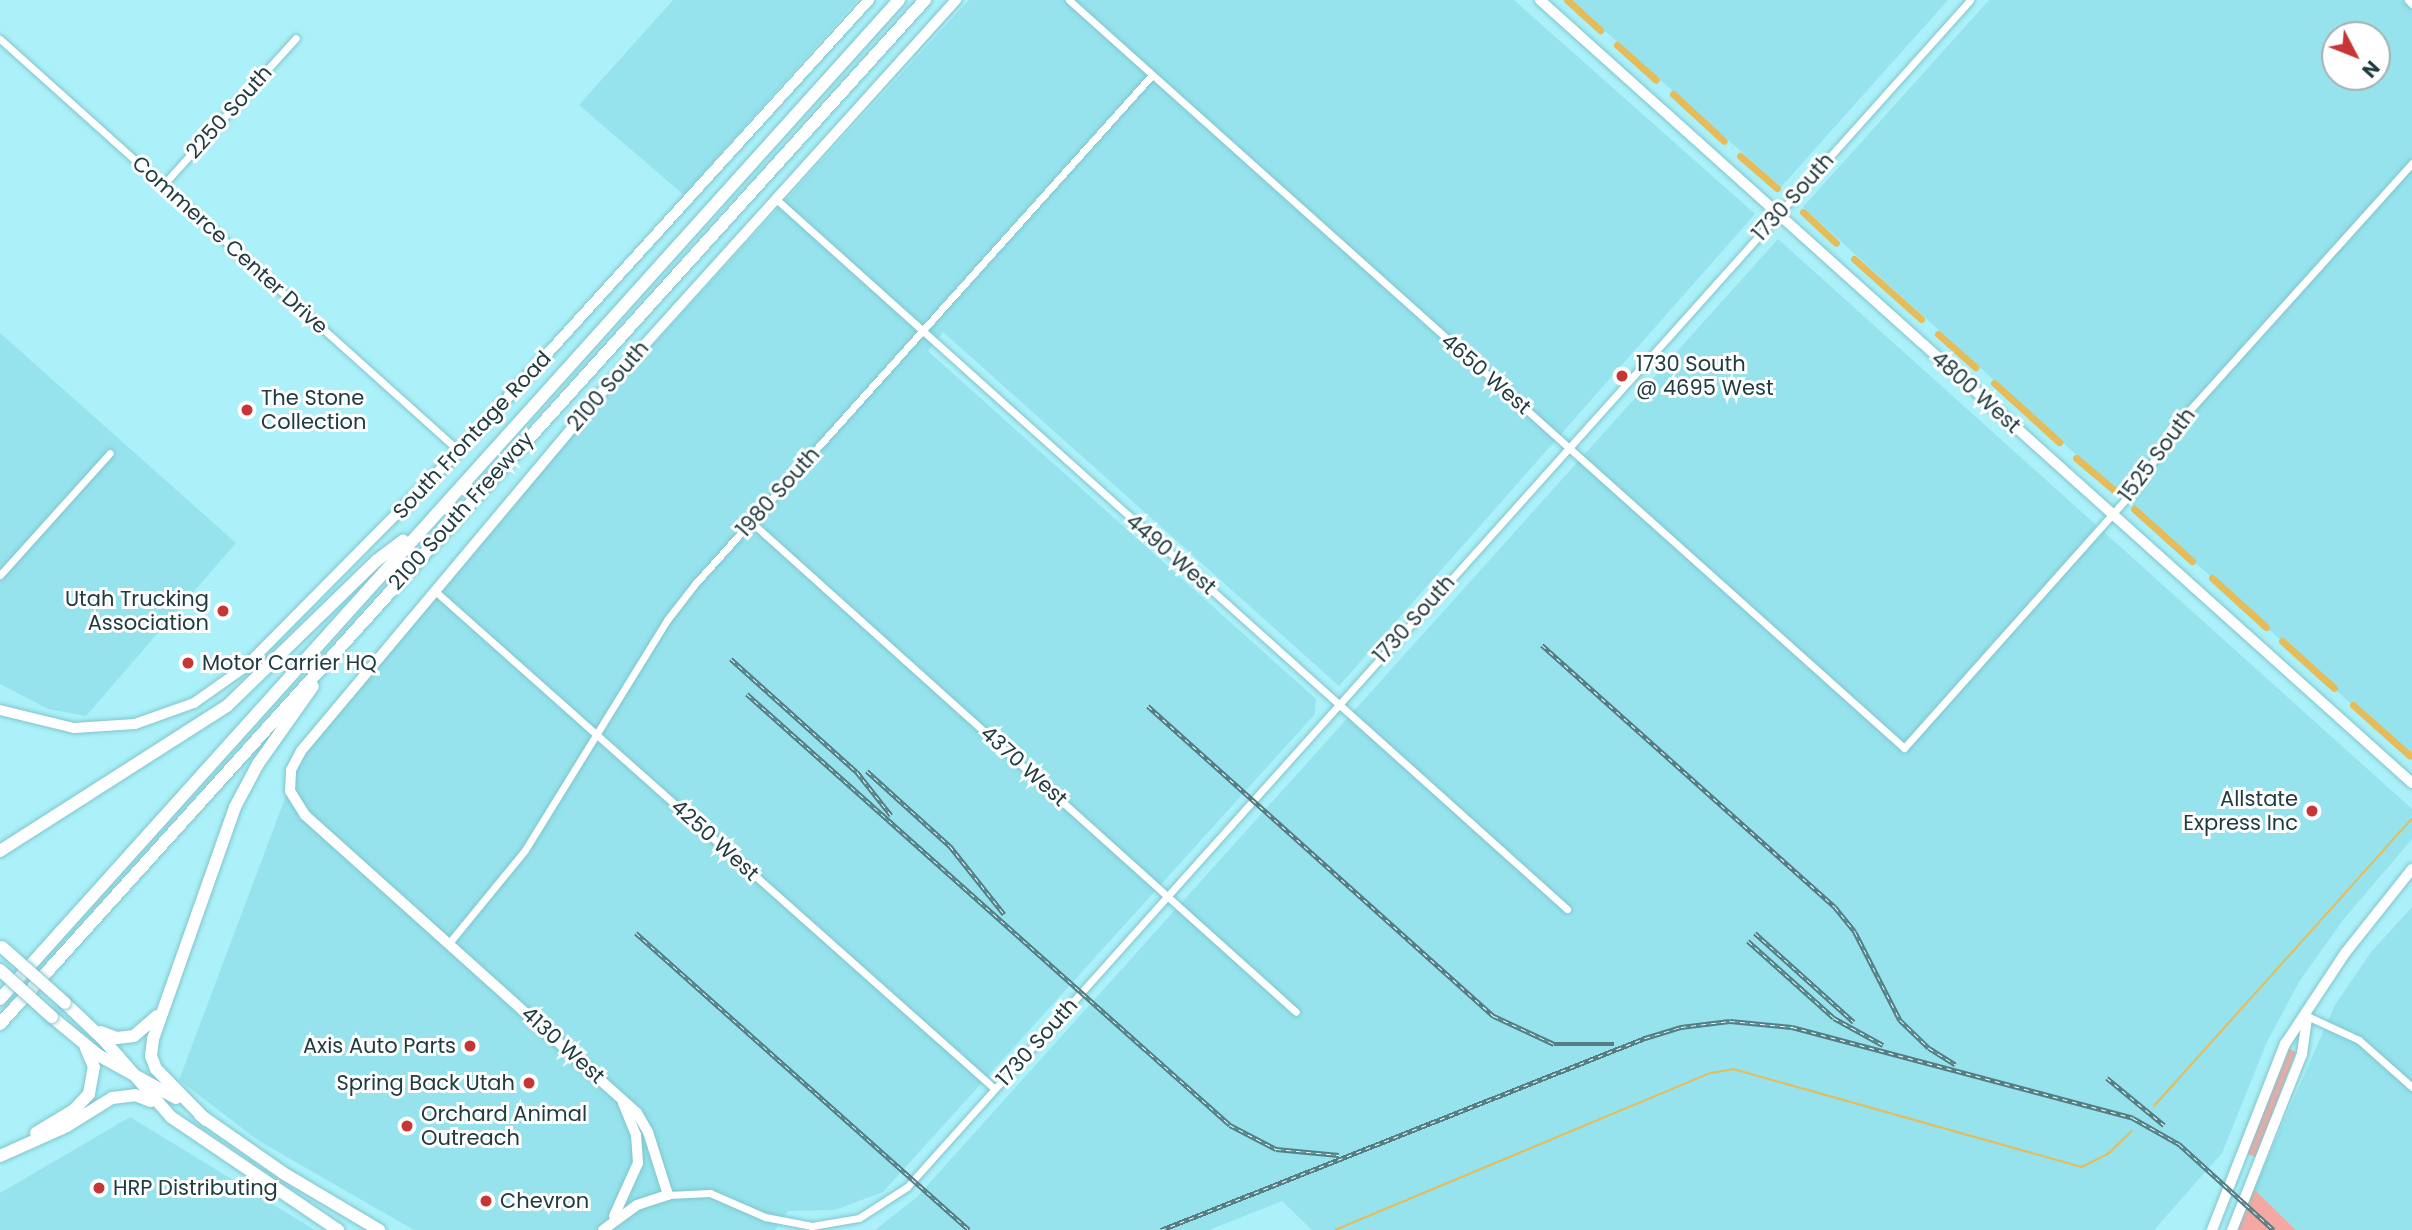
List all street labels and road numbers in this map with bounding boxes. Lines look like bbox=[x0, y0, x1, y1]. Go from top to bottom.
street label: 2250 South bbox=[181, 60, 277, 164]
street label: 1730 South bbox=[1747, 148, 1839, 246]
street label: Commerce Center Drive bbox=[127, 150, 333, 340]
street label: 4650 West bbox=[1436, 328, 1536, 420]
street label: 2100 South bbox=[562, 336, 654, 436]
street label: South Frontage Road bbox=[388, 346, 556, 524]
street label: 4800 West bbox=[1926, 346, 2026, 438]
street label: 1525 South bbox=[2114, 403, 2200, 507]
street label: 2100 South Freeway bbox=[383, 427, 539, 595]
street label: 1980 South bbox=[731, 442, 825, 542]
street label: 4490 West bbox=[1121, 508, 1221, 600]
street label: 1730 South bbox=[1368, 570, 1460, 668]
street label: 4370 West bbox=[975, 721, 1073, 811]
street label: 4250 West bbox=[666, 794, 764, 886]
street label: 1730 South bbox=[991, 993, 1083, 1091]
street label: 4130 West bbox=[516, 1001, 610, 1089]

